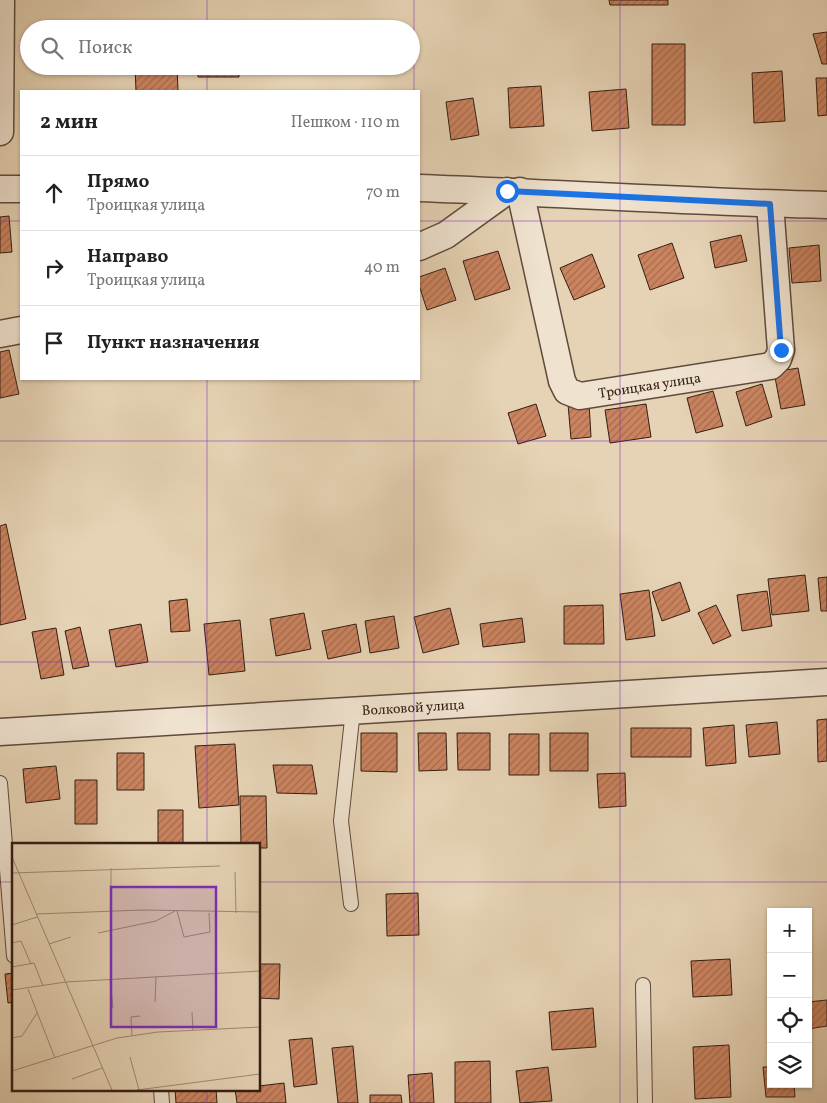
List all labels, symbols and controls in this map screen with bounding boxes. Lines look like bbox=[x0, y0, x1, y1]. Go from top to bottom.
search box bbox=[20, 20, 420, 75]
icon: search bbox=[38, 34, 66, 62]
text: Поиск bbox=[78, 35, 132, 61]
text: 2 мин bbox=[40, 108, 98, 137]
text: Пешком · 110 m bbox=[291, 112, 400, 134]
text: Прямо bbox=[87, 169, 149, 195]
icon: ahead bbox=[40, 179, 68, 207]
route start bbox=[496, 180, 519, 203]
text: 70 m bbox=[366, 182, 400, 204]
text: Троицкая улица bbox=[87, 195, 205, 217]
text: Направо bbox=[87, 244, 169, 270]
icon: right bbox=[40, 254, 68, 282]
text: 40 m bbox=[364, 257, 400, 279]
text: Троицкая улица bbox=[87, 270, 205, 292]
icon: arrive bbox=[40, 329, 68, 357]
text: Пункт назначения bbox=[87, 330, 260, 356]
route end bbox=[770, 339, 793, 362]
street label: Троицкая улица bbox=[597, 369, 702, 404]
street label: Волковой улица bbox=[361, 696, 465, 721]
inset map bbox=[12, 843, 260, 1090]
map controls bbox=[767, 908, 812, 1088]
button: + bbox=[767, 908, 812, 953]
button: − bbox=[767, 953, 812, 998]
button: locate bbox=[767, 998, 812, 1043]
button: layers bbox=[767, 1043, 812, 1088]

